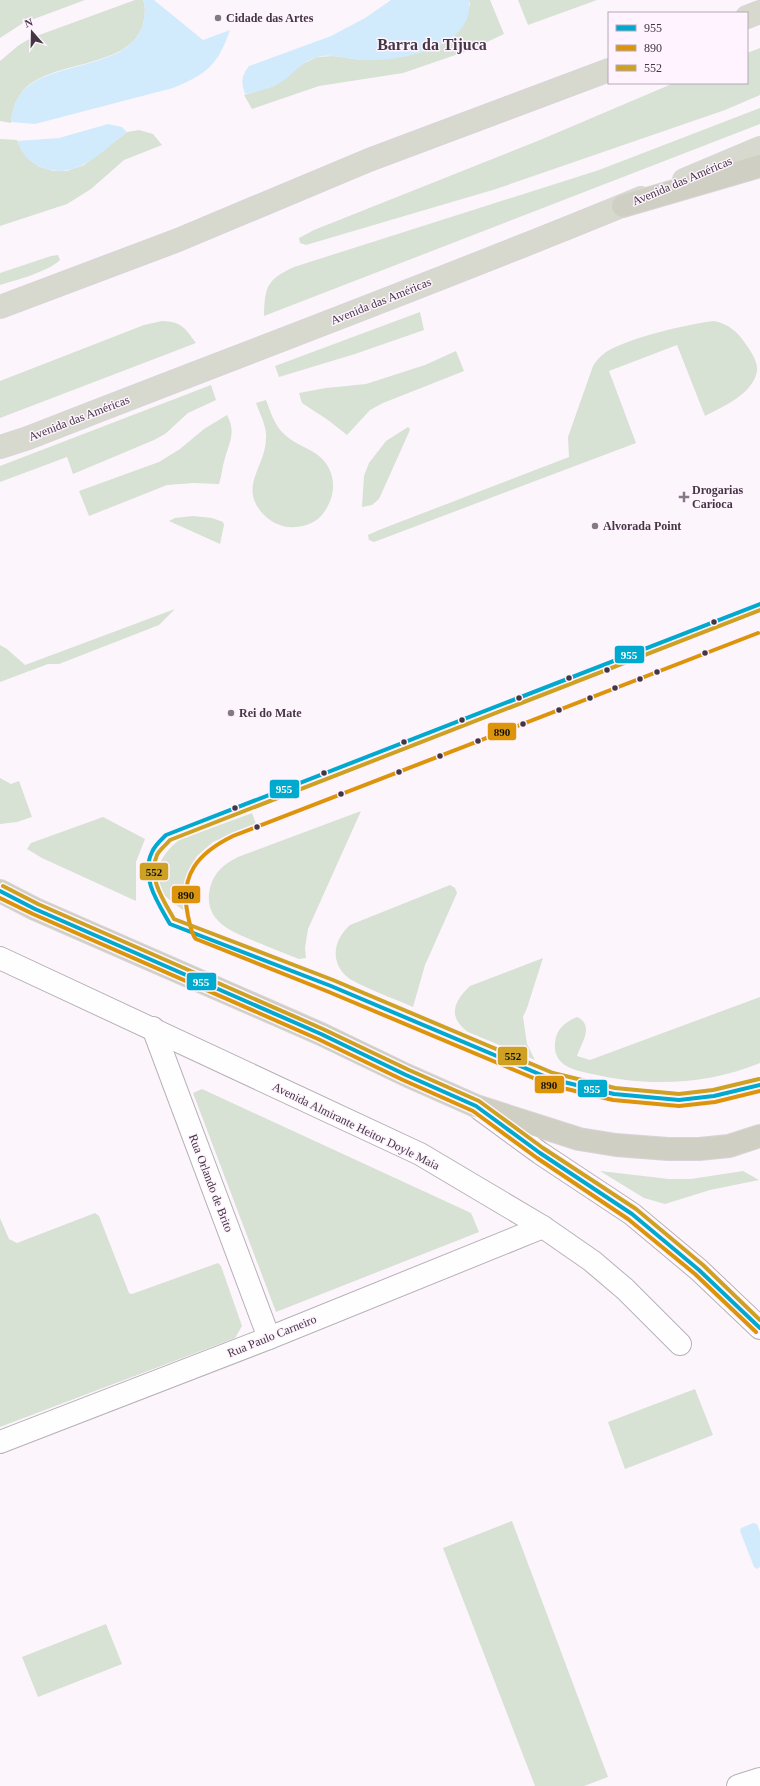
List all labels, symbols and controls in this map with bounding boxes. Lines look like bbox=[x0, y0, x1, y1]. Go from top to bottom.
place label: Cidade das Artes bbox=[226, 11, 314, 25]
north arrow bbox=[12, 12, 52, 52]
legend bbox=[608, 12, 748, 84]
marker: Cidade das Artes bbox=[213, 13, 223, 23]
text: N bbox=[23, 16, 34, 30]
text: 955 bbox=[644, 21, 662, 35]
district label: Barra da Tijuca bbox=[377, 36, 487, 54]
text: 890 bbox=[644, 41, 662, 55]
text: 552 bbox=[644, 61, 662, 75]
street label: Avenida das Américas bbox=[630, 154, 734, 208]
street label: Avenida das Américas bbox=[329, 274, 434, 328]
street label: Avenida das Américas bbox=[27, 392, 132, 444]
place label: Drogarias Carioca bbox=[692, 483, 743, 511]
marker: Drogarias Carioca bbox=[679, 492, 689, 502]
place label: Alvorada Point bbox=[603, 519, 681, 533]
marker: Alvorada Point bbox=[590, 521, 600, 531]
unlabelled marker bbox=[709, 617, 719, 627]
line badge: 955 bbox=[614, 645, 645, 664]
unlabelled marker bbox=[700, 648, 710, 658]
text: 955 bbox=[621, 649, 638, 661]
unlabelled marker bbox=[602, 665, 612, 675]
unlabelled marker bbox=[652, 667, 662, 677]
unlabelled marker bbox=[564, 673, 574, 683]
unlabelled marker bbox=[635, 674, 645, 684]
unlabelled marker bbox=[610, 683, 620, 693]
unlabelled marker bbox=[514, 693, 524, 703]
unlabelled marker bbox=[585, 693, 595, 703]
unlabelled marker bbox=[554, 705, 564, 715]
place label: Rei do Mate bbox=[239, 706, 302, 720]
marker: Rei do Mate bbox=[226, 708, 236, 718]
unlabelled marker bbox=[457, 715, 467, 725]
unlabelled marker bbox=[518, 719, 528, 729]
line badge: 890 bbox=[487, 722, 517, 741]
text: 890 bbox=[494, 726, 511, 738]
unlabelled marker bbox=[473, 736, 483, 746]
unlabelled marker bbox=[399, 737, 409, 747]
unlabelled marker bbox=[435, 751, 445, 761]
unlabelled marker bbox=[394, 767, 404, 777]
unlabelled marker bbox=[319, 768, 329, 778]
line badge: 955 bbox=[269, 779, 300, 799]
text: 955 bbox=[276, 783, 293, 795]
unlabelled marker bbox=[336, 789, 346, 799]
unlabelled marker bbox=[230, 803, 240, 813]
unlabelled marker bbox=[252, 822, 262, 832]
line badge: 552 bbox=[139, 862, 169, 881]
text: 552 bbox=[146, 866, 163, 878]
line badge: 890 bbox=[171, 885, 201, 904]
text: 890 bbox=[178, 889, 195, 901]
line badge: 955 bbox=[186, 972, 217, 991]
text: 955 bbox=[193, 976, 210, 988]
line badge: 552 bbox=[497, 1046, 528, 1066]
text: 552 bbox=[505, 1050, 522, 1062]
line badge: 890 bbox=[534, 1075, 565, 1094]
street label: Avenida Almirante Heitor Doyle Maia bbox=[270, 1079, 443, 1173]
text: 890 bbox=[541, 1079, 558, 1091]
line badge: 955 bbox=[577, 1079, 608, 1098]
text: 955 bbox=[584, 1083, 601, 1095]
street label: Rua Orlando de Brito bbox=[186, 1132, 236, 1234]
street label: Rua Paulo Carneiro bbox=[225, 1312, 319, 1360]

